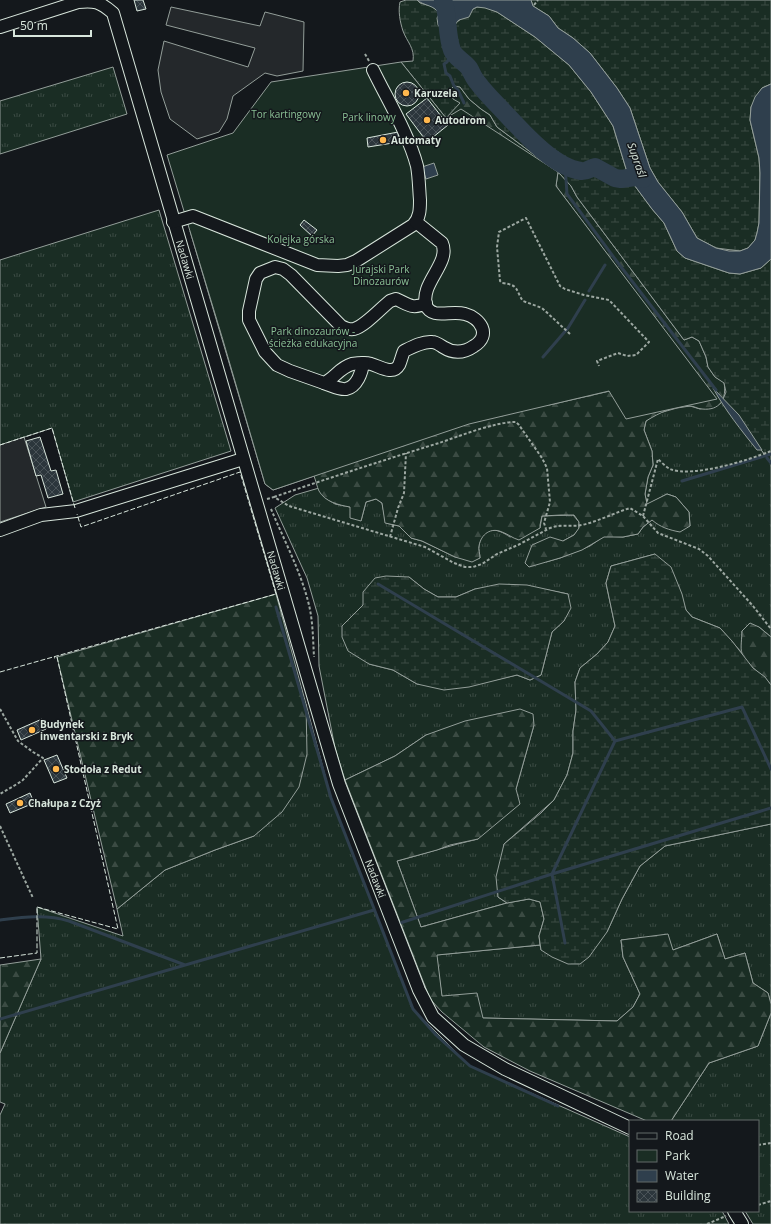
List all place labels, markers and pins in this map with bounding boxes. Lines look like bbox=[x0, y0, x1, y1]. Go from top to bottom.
place label: Karuzela bbox=[414, 86, 458, 100]
marker: Karuzela bbox=[401, 88, 411, 98]
place label: Autodrom bbox=[435, 113, 486, 127]
marker: Autodrom bbox=[422, 115, 432, 125]
place label: Automaty bbox=[391, 133, 441, 147]
marker: Automaty bbox=[378, 135, 388, 145]
place label: Budynek inwentarski z Bryk bbox=[40, 717, 134, 743]
marker: Budynek inwentarski z Bryk bbox=[27, 725, 37, 735]
place label: Stodoła z Redut bbox=[64, 762, 142, 776]
marker: Stodoła z Redut bbox=[51, 764, 61, 774]
place label: Chałupa z Czyż bbox=[28, 796, 101, 810]
marker: Chałupa z Czyż bbox=[15, 798, 25, 808]

